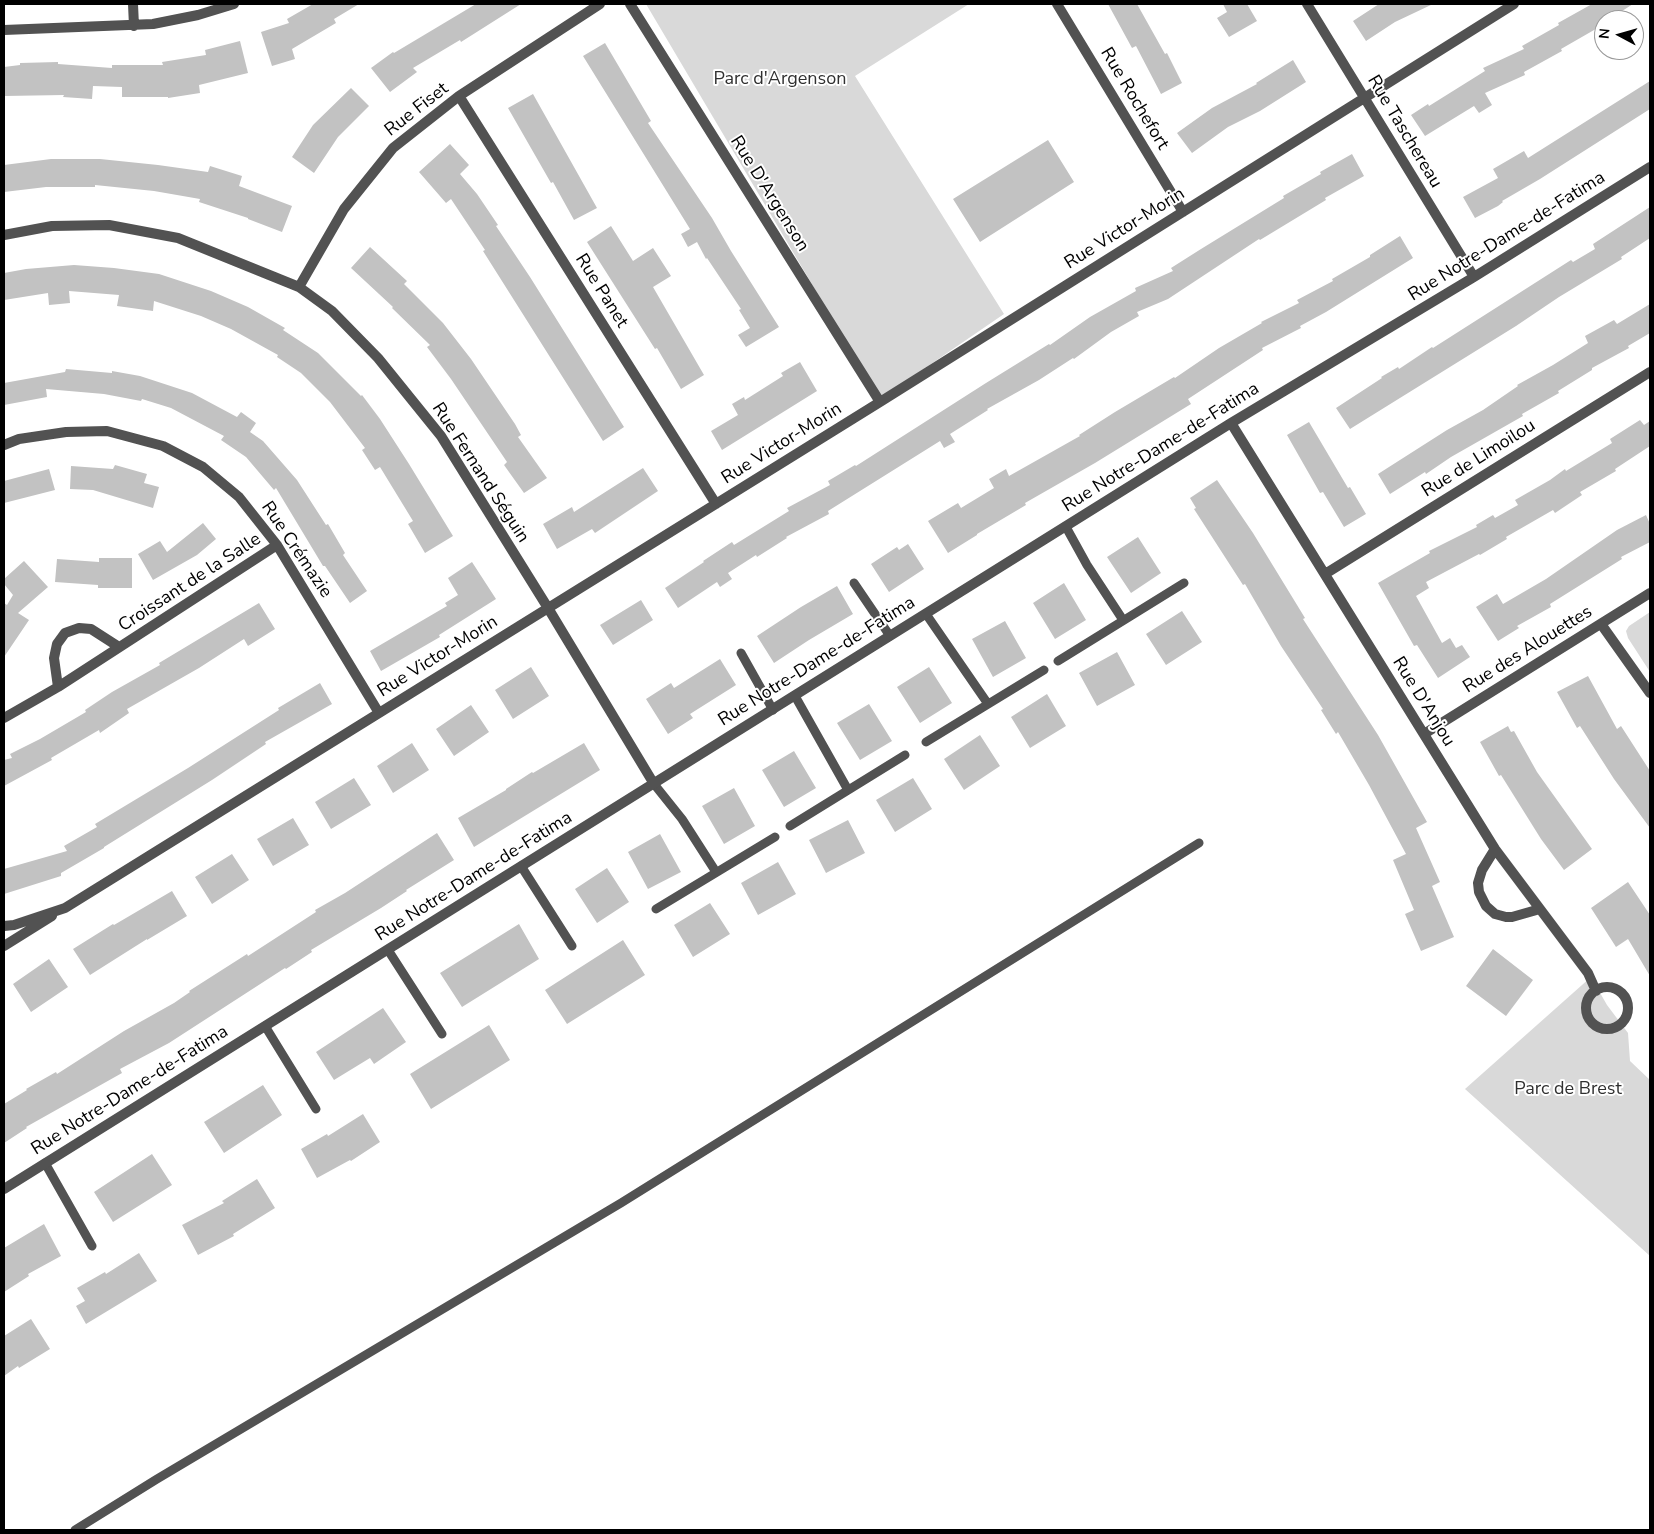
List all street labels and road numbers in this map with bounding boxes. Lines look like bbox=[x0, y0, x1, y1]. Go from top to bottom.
street label: Rue Rochefort bbox=[1095, 44, 1173, 154]
street label: Rue Taschereau bbox=[1362, 72, 1446, 192]
street label: Rue Fiset bbox=[381, 78, 453, 142]
street label: Rue D'Argenson bbox=[725, 132, 813, 256]
street label: Rue Notre-Dame-de-Fatima bbox=[1405, 167, 1609, 307]
street label: Rue Victor-Morin bbox=[1061, 183, 1189, 275]
street label: Rue Panet bbox=[570, 250, 632, 332]
street label: Rue Notre-Dame-de-Fatima bbox=[1059, 378, 1263, 518]
street label: Rue Victor-Morin bbox=[718, 398, 846, 490]
street label: Rue Fernand Séguin bbox=[427, 399, 533, 547]
street label: Rue de Limoilou bbox=[1418, 415, 1540, 503]
street label: Rue Crémazie bbox=[256, 498, 336, 602]
street label: Croissant de la Salle bbox=[115, 529, 265, 637]
street label: Rue Notre-Dame-de-Fatima bbox=[715, 592, 919, 732]
street label: Rue des Alouettes bbox=[1459, 602, 1597, 698]
street label: Rue Victor-Morin bbox=[374, 611, 502, 703]
street label: Rue D'Anjou bbox=[1387, 653, 1459, 751]
street label: Rue Notre-Dame-de-Fatima bbox=[372, 807, 576, 947]
street label: Rue Notre-Dame-de-Fatima bbox=[28, 1021, 232, 1161]

